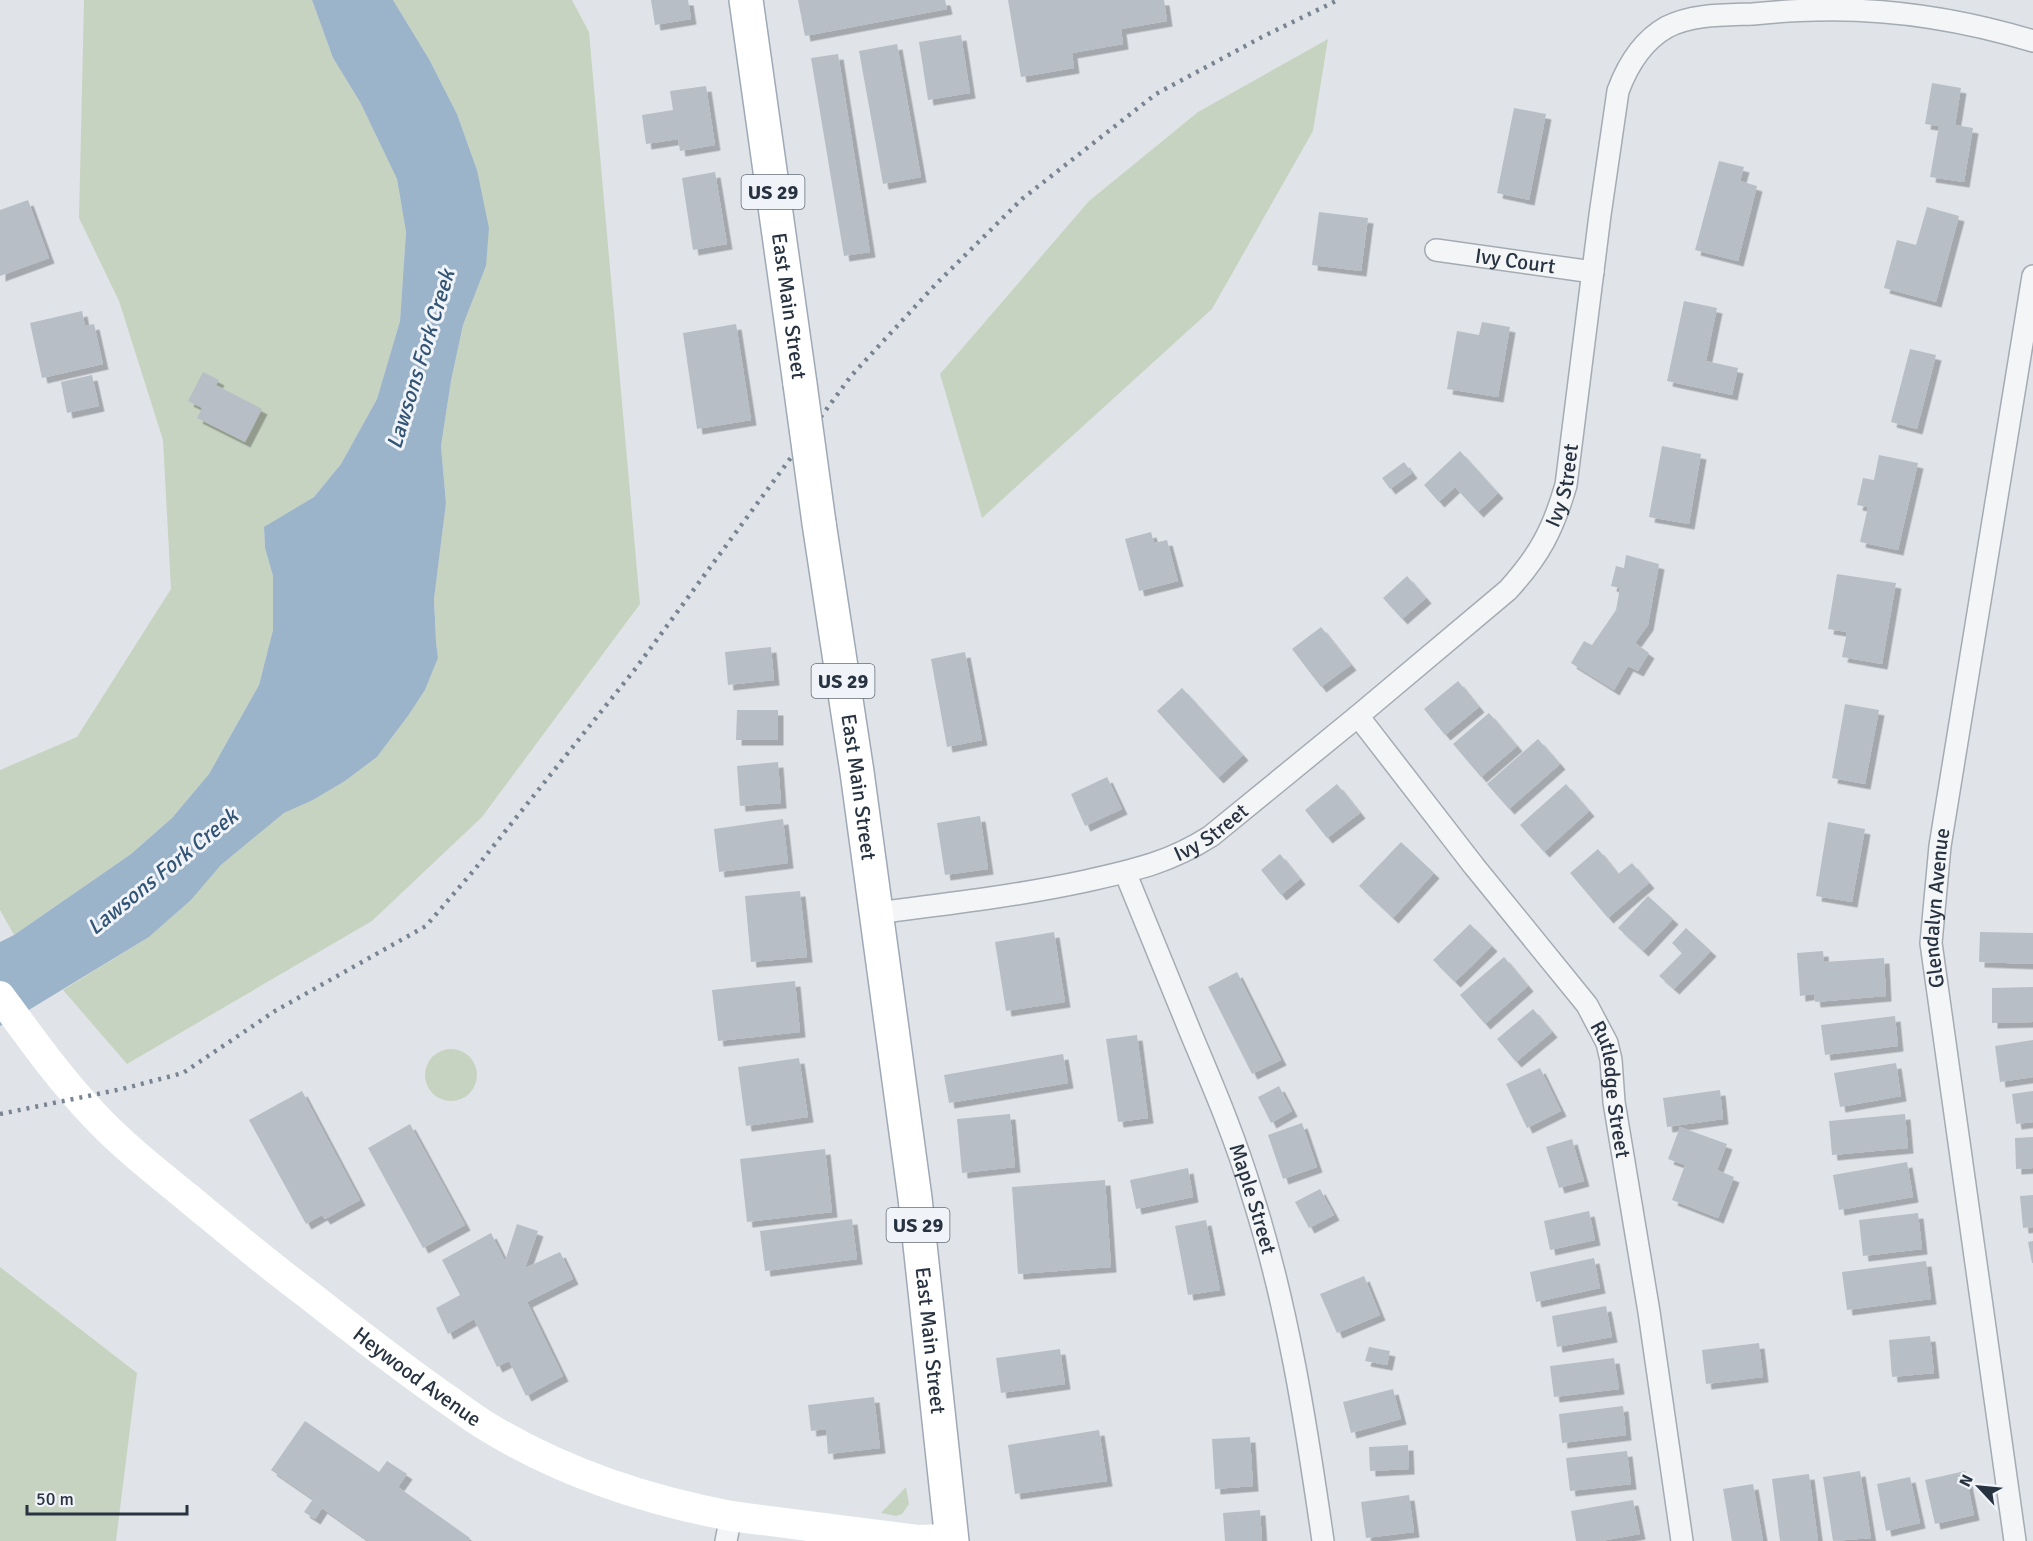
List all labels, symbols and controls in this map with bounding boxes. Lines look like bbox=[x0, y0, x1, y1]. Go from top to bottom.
road number: US 29 bbox=[742, 175, 804, 209]
street label: East Main Street bbox=[766, 231, 812, 381]
street label: Ivy Court bbox=[1473, 243, 1557, 280]
water label: Lawsons Fork Creek bbox=[380, 264, 461, 452]
street label: Ivy Street bbox=[1540, 442, 1584, 531]
road number: US 29 bbox=[812, 664, 874, 698]
street label: East Main Street bbox=[835, 712, 882, 862]
street label: Ivy Street bbox=[1170, 798, 1254, 867]
water label: Lawsons Fork Creek bbox=[82, 801, 245, 940]
street label: Glendalyn Avenue bbox=[1918, 826, 1956, 990]
street label: Rutledge Street bbox=[1585, 1016, 1636, 1160]
street label: Maple Street bbox=[1223, 1140, 1282, 1257]
road number: US 29 bbox=[886, 1208, 950, 1242]
street label: East Main Street bbox=[910, 1266, 951, 1415]
street label: Heywood Avenue bbox=[348, 1321, 486, 1432]
north arrow bbox=[1949, 1457, 2009, 1517]
text: N bbox=[1955, 1471, 1978, 1490]
scale bar bbox=[27, 1478, 188, 1516]
text: 50 m bbox=[36, 1488, 74, 1510]

